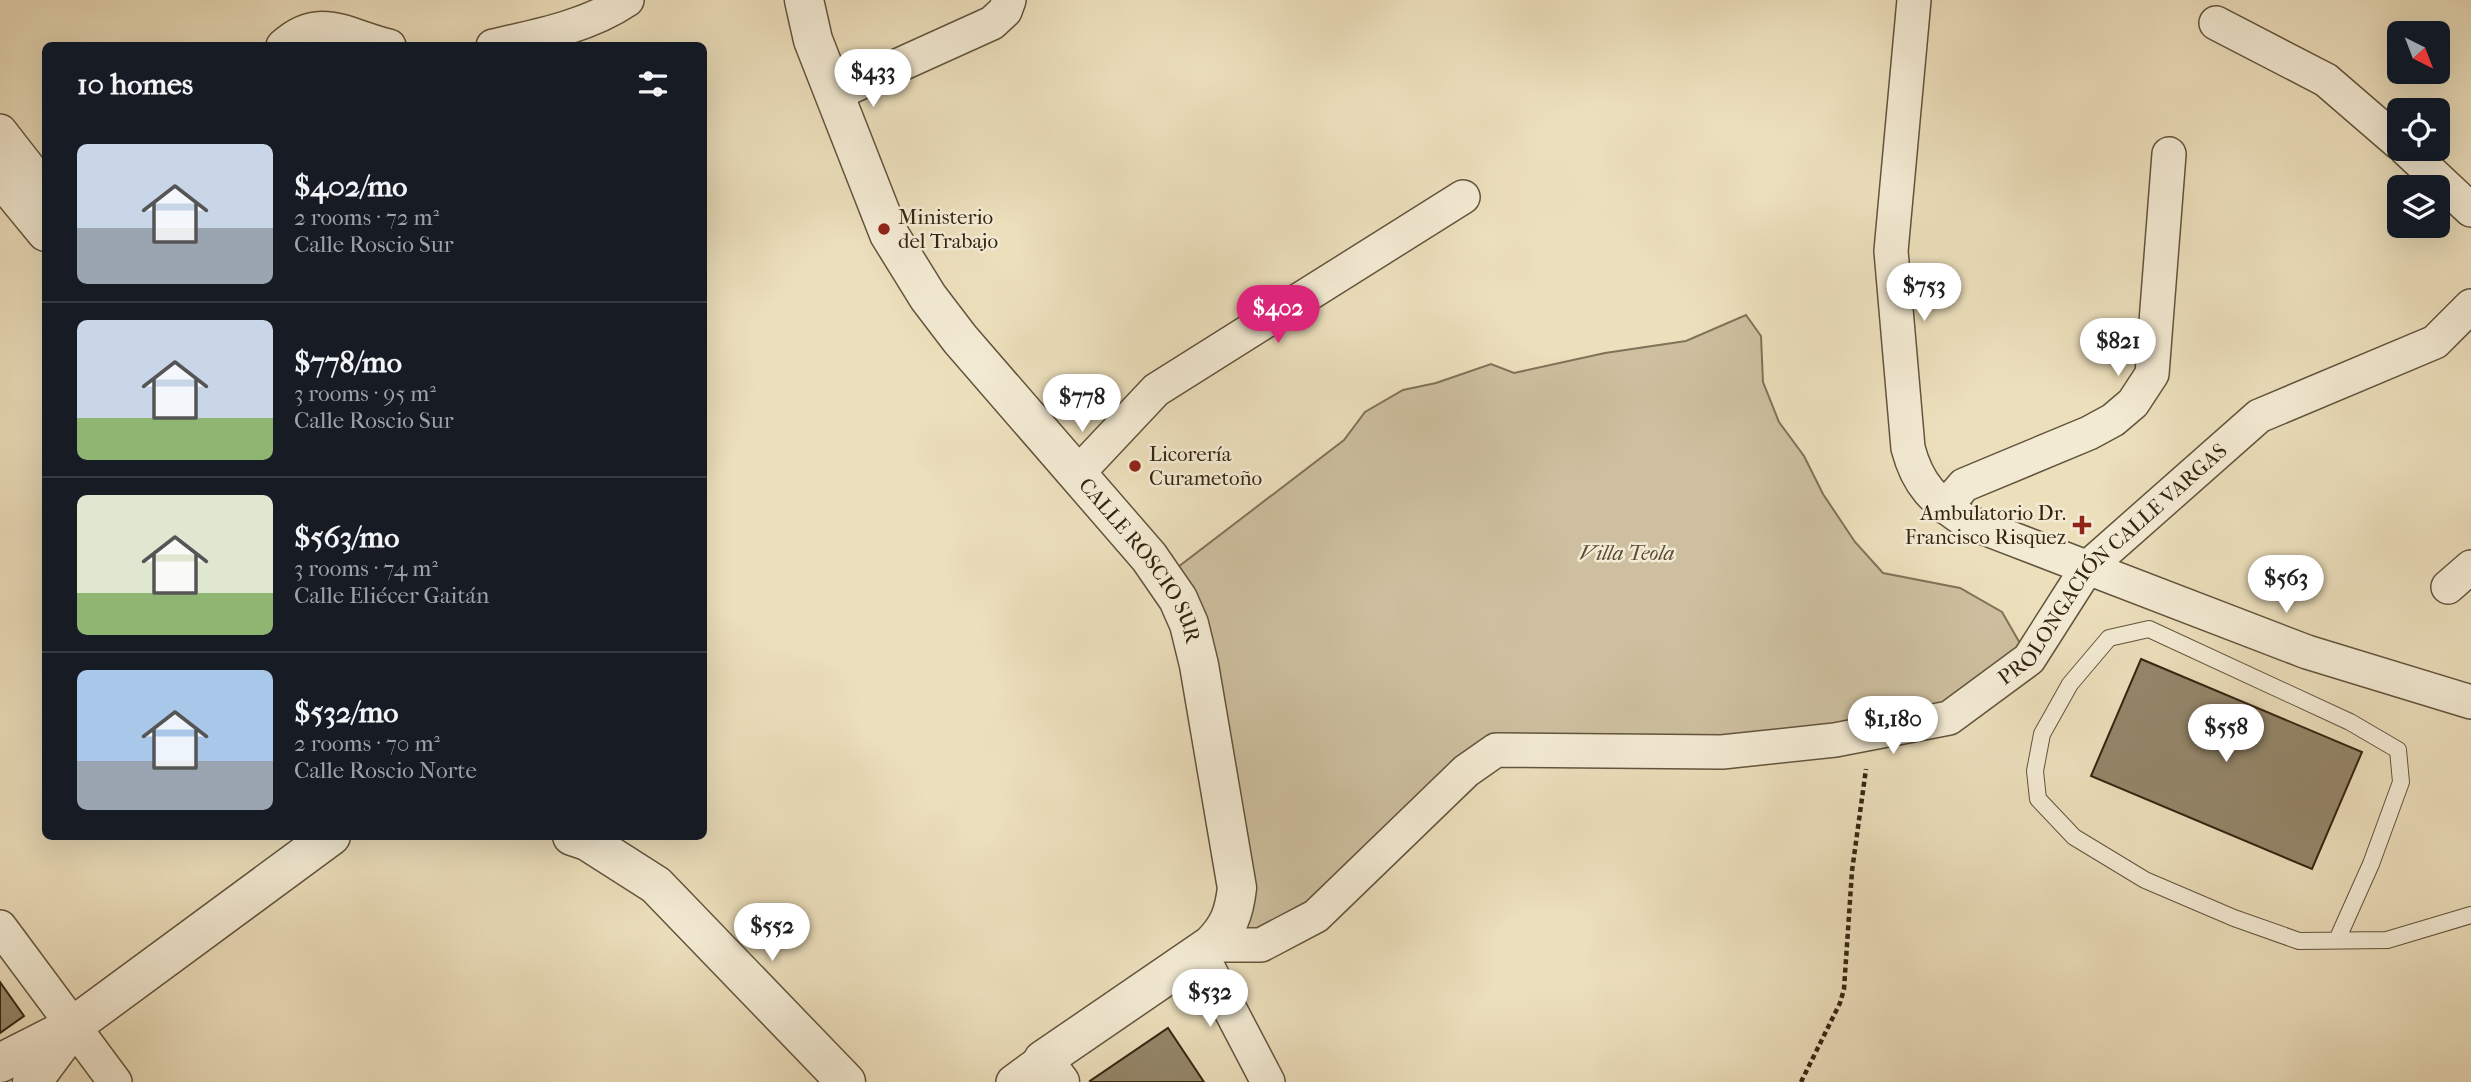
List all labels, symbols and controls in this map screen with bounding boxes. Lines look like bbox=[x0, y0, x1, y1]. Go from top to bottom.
north arrow bbox=[2387, 21, 2450, 84]
map controls bbox=[2387, 21, 2450, 238]
pin: $433 bbox=[832, 50, 914, 109]
text: $433 bbox=[850, 58, 896, 85]
icon: filters bbox=[634, 65, 672, 103]
text: 10 homes bbox=[77, 67, 193, 102]
button: locate bbox=[2387, 98, 2450, 161]
text: $402/mo bbox=[294, 169, 408, 204]
icon: home bbox=[133, 172, 217, 256]
button: layers bbox=[2387, 175, 2450, 238]
text: 2 rooms · 72 m² bbox=[294, 204, 439, 231]
place label: Ministerio del Trabajo bbox=[898, 205, 998, 253]
marker: Ministerio del Trabajo bbox=[876, 221, 892, 237]
text: Calle Roscio Sur bbox=[294, 231, 453, 258]
pin: $753 bbox=[1883, 264, 1965, 323]
text: $753 bbox=[1902, 272, 1946, 299]
pin: $402 bbox=[1237, 286, 1319, 345]
text: $402 bbox=[1253, 294, 1303, 321]
pin: $821 bbox=[2077, 318, 2159, 378]
text: $821 bbox=[2096, 327, 2140, 354]
text: $778/mo bbox=[294, 345, 402, 380]
icon: home bbox=[133, 348, 217, 432]
pin: $778 bbox=[1041, 374, 1123, 434]
text: 3 rooms · 95 m² bbox=[294, 380, 436, 407]
text: $778 bbox=[1059, 383, 1105, 410]
text: Calle Roscio Sur bbox=[294, 407, 453, 434]
street label: PROLONGACIÓN CALLE VARGAS bbox=[1993, 438, 2232, 690]
place label: Licorería Curametoño bbox=[1149, 442, 1262, 490]
marker: Licorería Curametoño bbox=[1127, 458, 1143, 474]
street label: CALLE ROSCIO SUR bbox=[1074, 473, 1205, 646]
place label: Ambulatorio Dr. Francisco Risquez bbox=[1905, 501, 2066, 549]
marker: Ambulatorio Dr. Francisco Risquez bbox=[2072, 515, 2092, 535]
text: $563/mo bbox=[294, 520, 399, 555]
icon: home bbox=[133, 523, 217, 607]
park label: Villa Teola bbox=[1579, 541, 1675, 565]
text: 3 rooms · 74 m² bbox=[294, 555, 438, 582]
pin: $563 bbox=[2245, 556, 2327, 615]
text: $563 bbox=[2264, 564, 2308, 591]
text: Calle Eliécer Gaitán bbox=[294, 582, 489, 609]
text: $532/mo bbox=[294, 695, 399, 730]
pin: $1,180 bbox=[1836, 696, 1950, 756]
icon: home bbox=[133, 698, 217, 782]
pin: $558 bbox=[2185, 704, 2267, 764]
text: $1,180 bbox=[1864, 705, 1922, 732]
text: $558 bbox=[2204, 713, 2248, 740]
text: 2 rooms · 70 m² bbox=[294, 730, 440, 757]
text: Calle Roscio Norte bbox=[294, 757, 477, 784]
pin: $552 bbox=[731, 904, 813, 963]
text: $552 bbox=[750, 912, 794, 939]
pin: $532 bbox=[1169, 970, 1251, 1029]
text: $532 bbox=[1188, 978, 1232, 1005]

